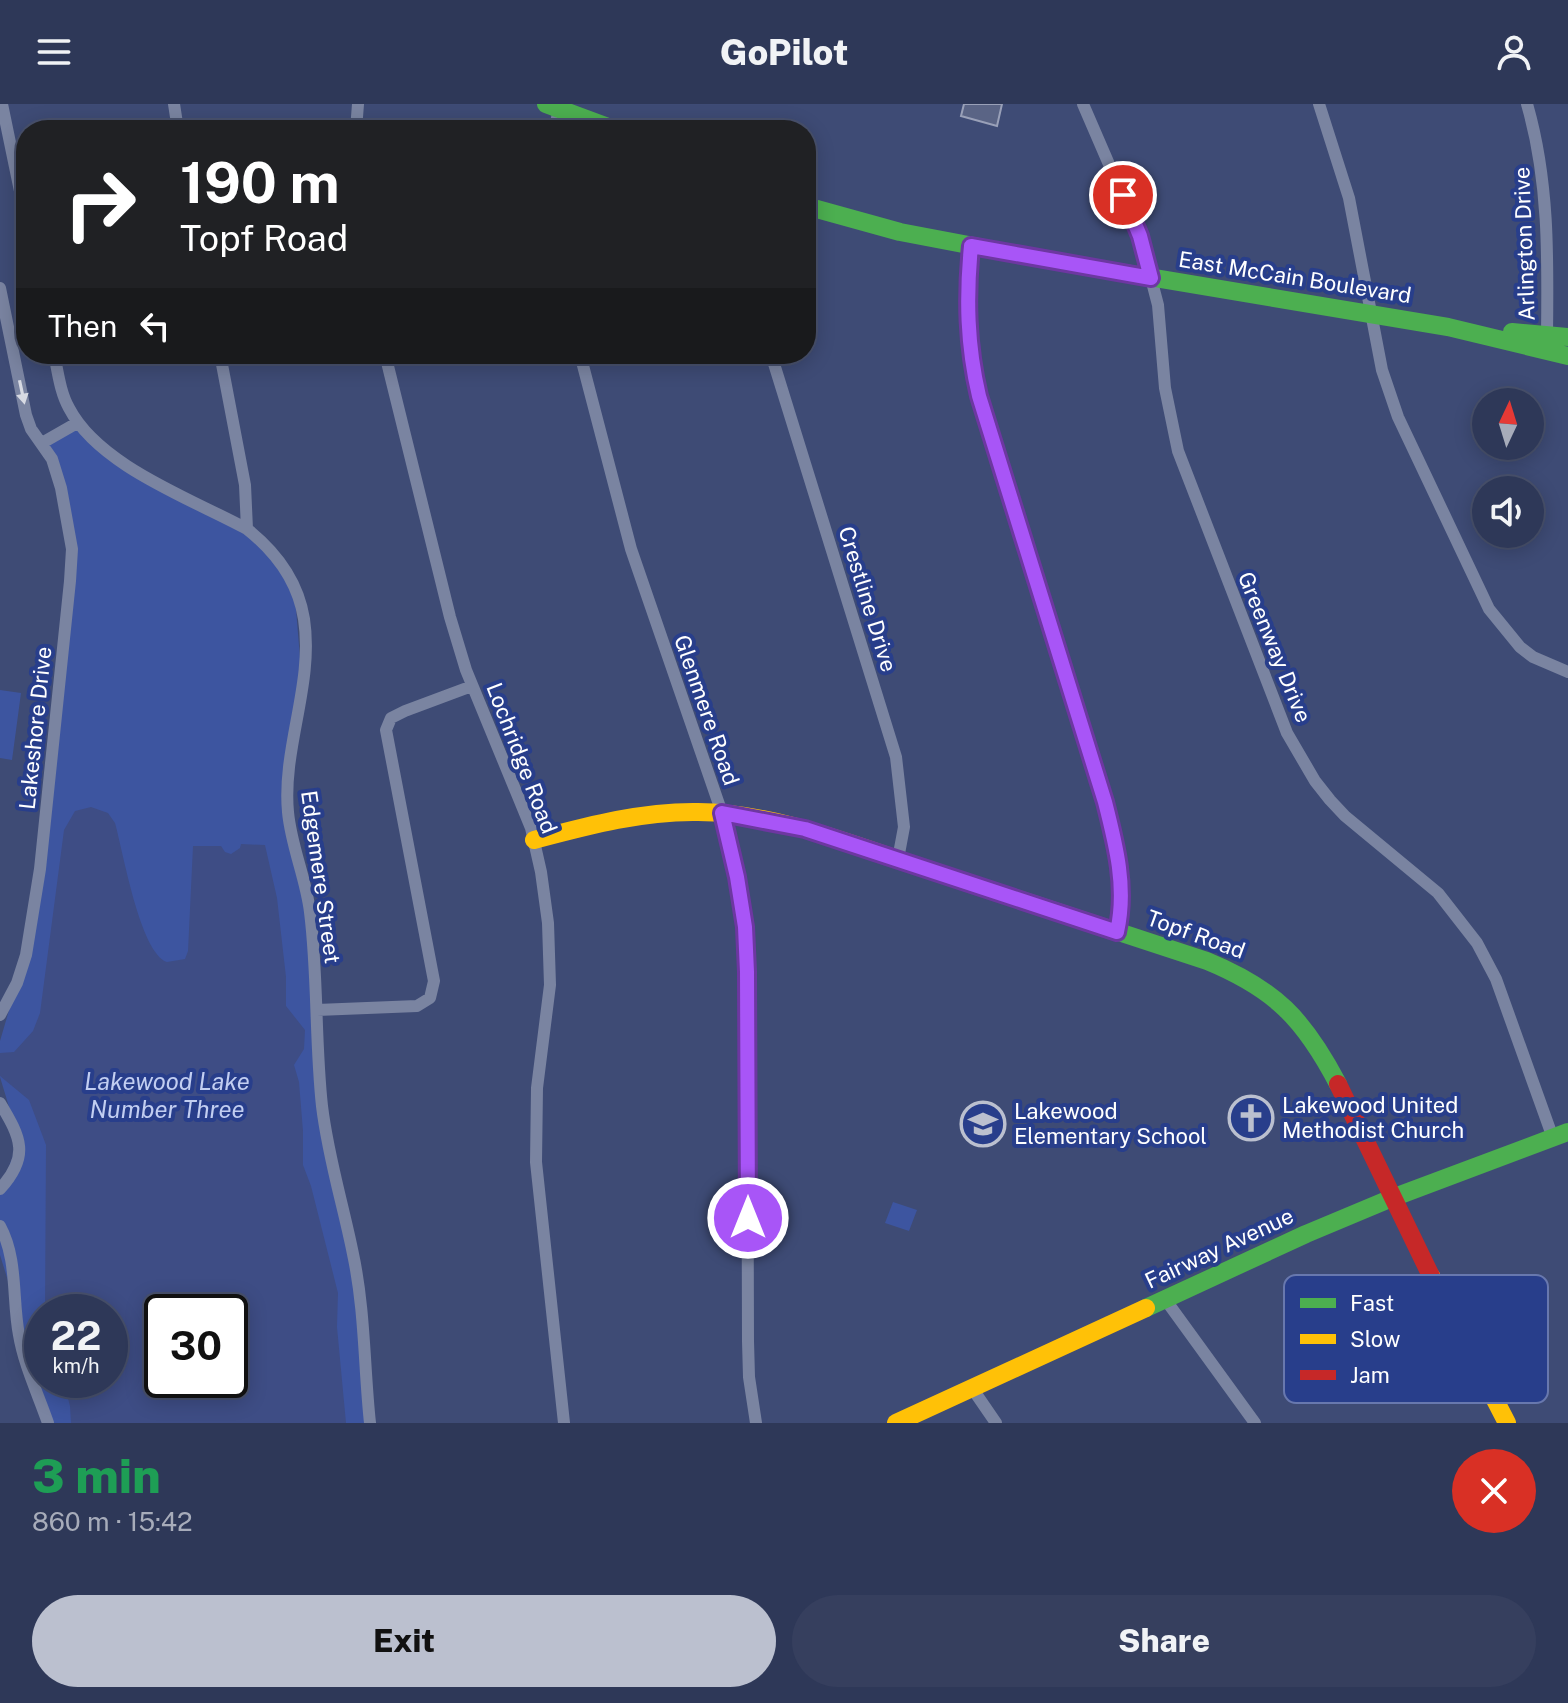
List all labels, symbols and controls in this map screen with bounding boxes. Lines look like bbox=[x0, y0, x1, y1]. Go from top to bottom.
icon: menu bbox=[32, 30, 76, 74]
icon: person bbox=[1492, 30, 1536, 74]
text: GoPilot bbox=[720, 31, 848, 73]
text: 190 m bbox=[180, 150, 340, 216]
icon: right bbox=[48, 152, 152, 256]
pin bbox=[1089, 161, 1157, 229]
street label: Arlington Drive bbox=[1508, 166, 1540, 322]
icon: arrive bbox=[1101, 173, 1145, 217]
text: Topf Road bbox=[180, 217, 348, 259]
street label: East McCain Boulevard bbox=[1177, 246, 1413, 308]
icon: left bbox=[133, 304, 177, 348]
text: Then bbox=[48, 308, 117, 344]
one-way arrow bbox=[16, 380, 28, 405]
north arrow bbox=[1472, 388, 1544, 460]
map controls bbox=[1472, 388, 1544, 548]
button: sound bbox=[1472, 476, 1544, 548]
street label: Crestline Drive bbox=[834, 523, 902, 675]
street label: Greenway Drive bbox=[1233, 568, 1317, 726]
street label: Glenmere Road bbox=[669, 632, 745, 788]
street label: Lakeshore Drive bbox=[14, 645, 56, 811]
street label: Lochridge Road bbox=[481, 679, 563, 837]
street label: Edgemere Street bbox=[296, 789, 346, 965]
street label: Topf Road bbox=[1143, 904, 1249, 964]
water label: Lakewood Lake Number Three bbox=[84, 1067, 250, 1123]
place label: Lakewood United Methodist Church bbox=[1282, 1092, 1464, 1143]
church icon: Lakewood United Methodist Church bbox=[1227, 1094, 1275, 1142]
place label: Lakewood Elementary School bbox=[1014, 1098, 1207, 1149]
school or university icon: Lakewood Elementary School bbox=[959, 1100, 1007, 1148]
position arrow bbox=[706, 1176, 790, 1260]
street label: Fairway Avenue bbox=[1141, 1202, 1297, 1294]
legend bbox=[1284, 1275, 1548, 1403]
text: Fast bbox=[1350, 1290, 1394, 1316]
speed limit sign: 30 bbox=[144, 1294, 248, 1398]
text: 22 bbox=[51, 1312, 101, 1359]
text: Slow bbox=[1350, 1326, 1400, 1352]
text: km/h bbox=[52, 1354, 100, 1378]
text: Jam bbox=[1350, 1362, 1390, 1388]
text: 3 min bbox=[32, 1447, 161, 1504]
button: close bbox=[1452, 1449, 1536, 1533]
text: 860 m · 15:42 bbox=[32, 1506, 193, 1537]
button: Exit bbox=[32, 1595, 776, 1687]
button: Share bbox=[792, 1595, 1536, 1687]

